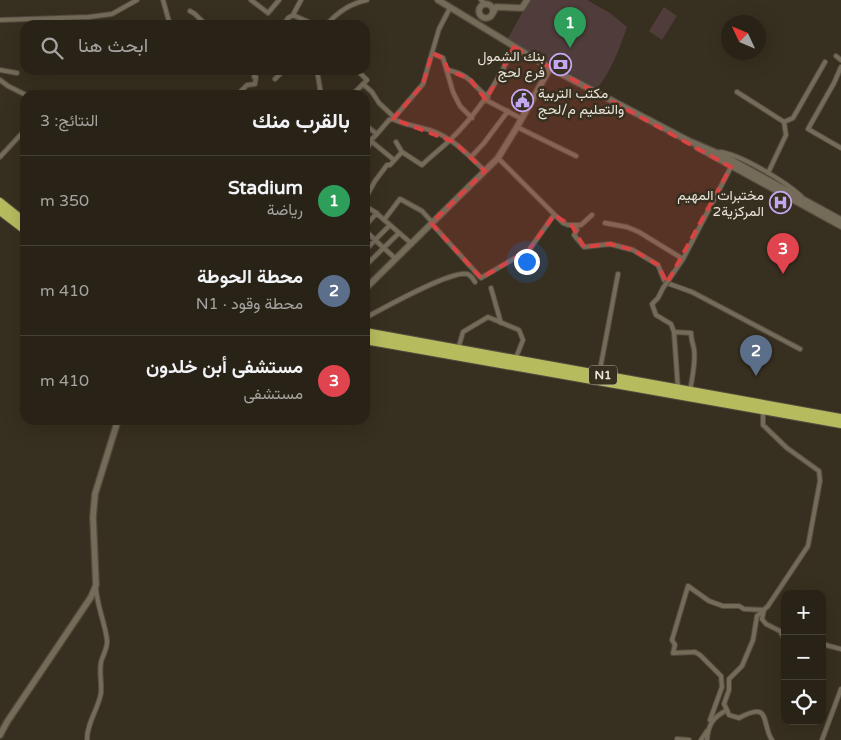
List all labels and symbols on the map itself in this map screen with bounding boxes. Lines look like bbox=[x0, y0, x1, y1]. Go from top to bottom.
pin: 1 bbox=[554, 7, 586, 48]
north arrow bbox=[721, 15, 766, 60]
place label: بنك الشمول فرع لحج bbox=[477, 48, 545, 83]
bank icon: بنك الشمول فرع لحج bbox=[549, 52, 573, 76]
place label: مكتب التربية والتعليم م/لحج bbox=[538, 85, 624, 120]
public building icon: مكتب التربية والتعليم م/لحج bbox=[510, 89, 534, 113]
place label: مختبرات المهيم المركزية2 bbox=[677, 187, 764, 220]
hospital icon: مختبرات المهيم المركزية2 bbox=[768, 191, 792, 215]
pin: 3 bbox=[767, 233, 799, 274]
your location bbox=[514, 249, 540, 275]
pin: 2 bbox=[740, 335, 772, 376]
road number: N1 bbox=[589, 366, 617, 384]

